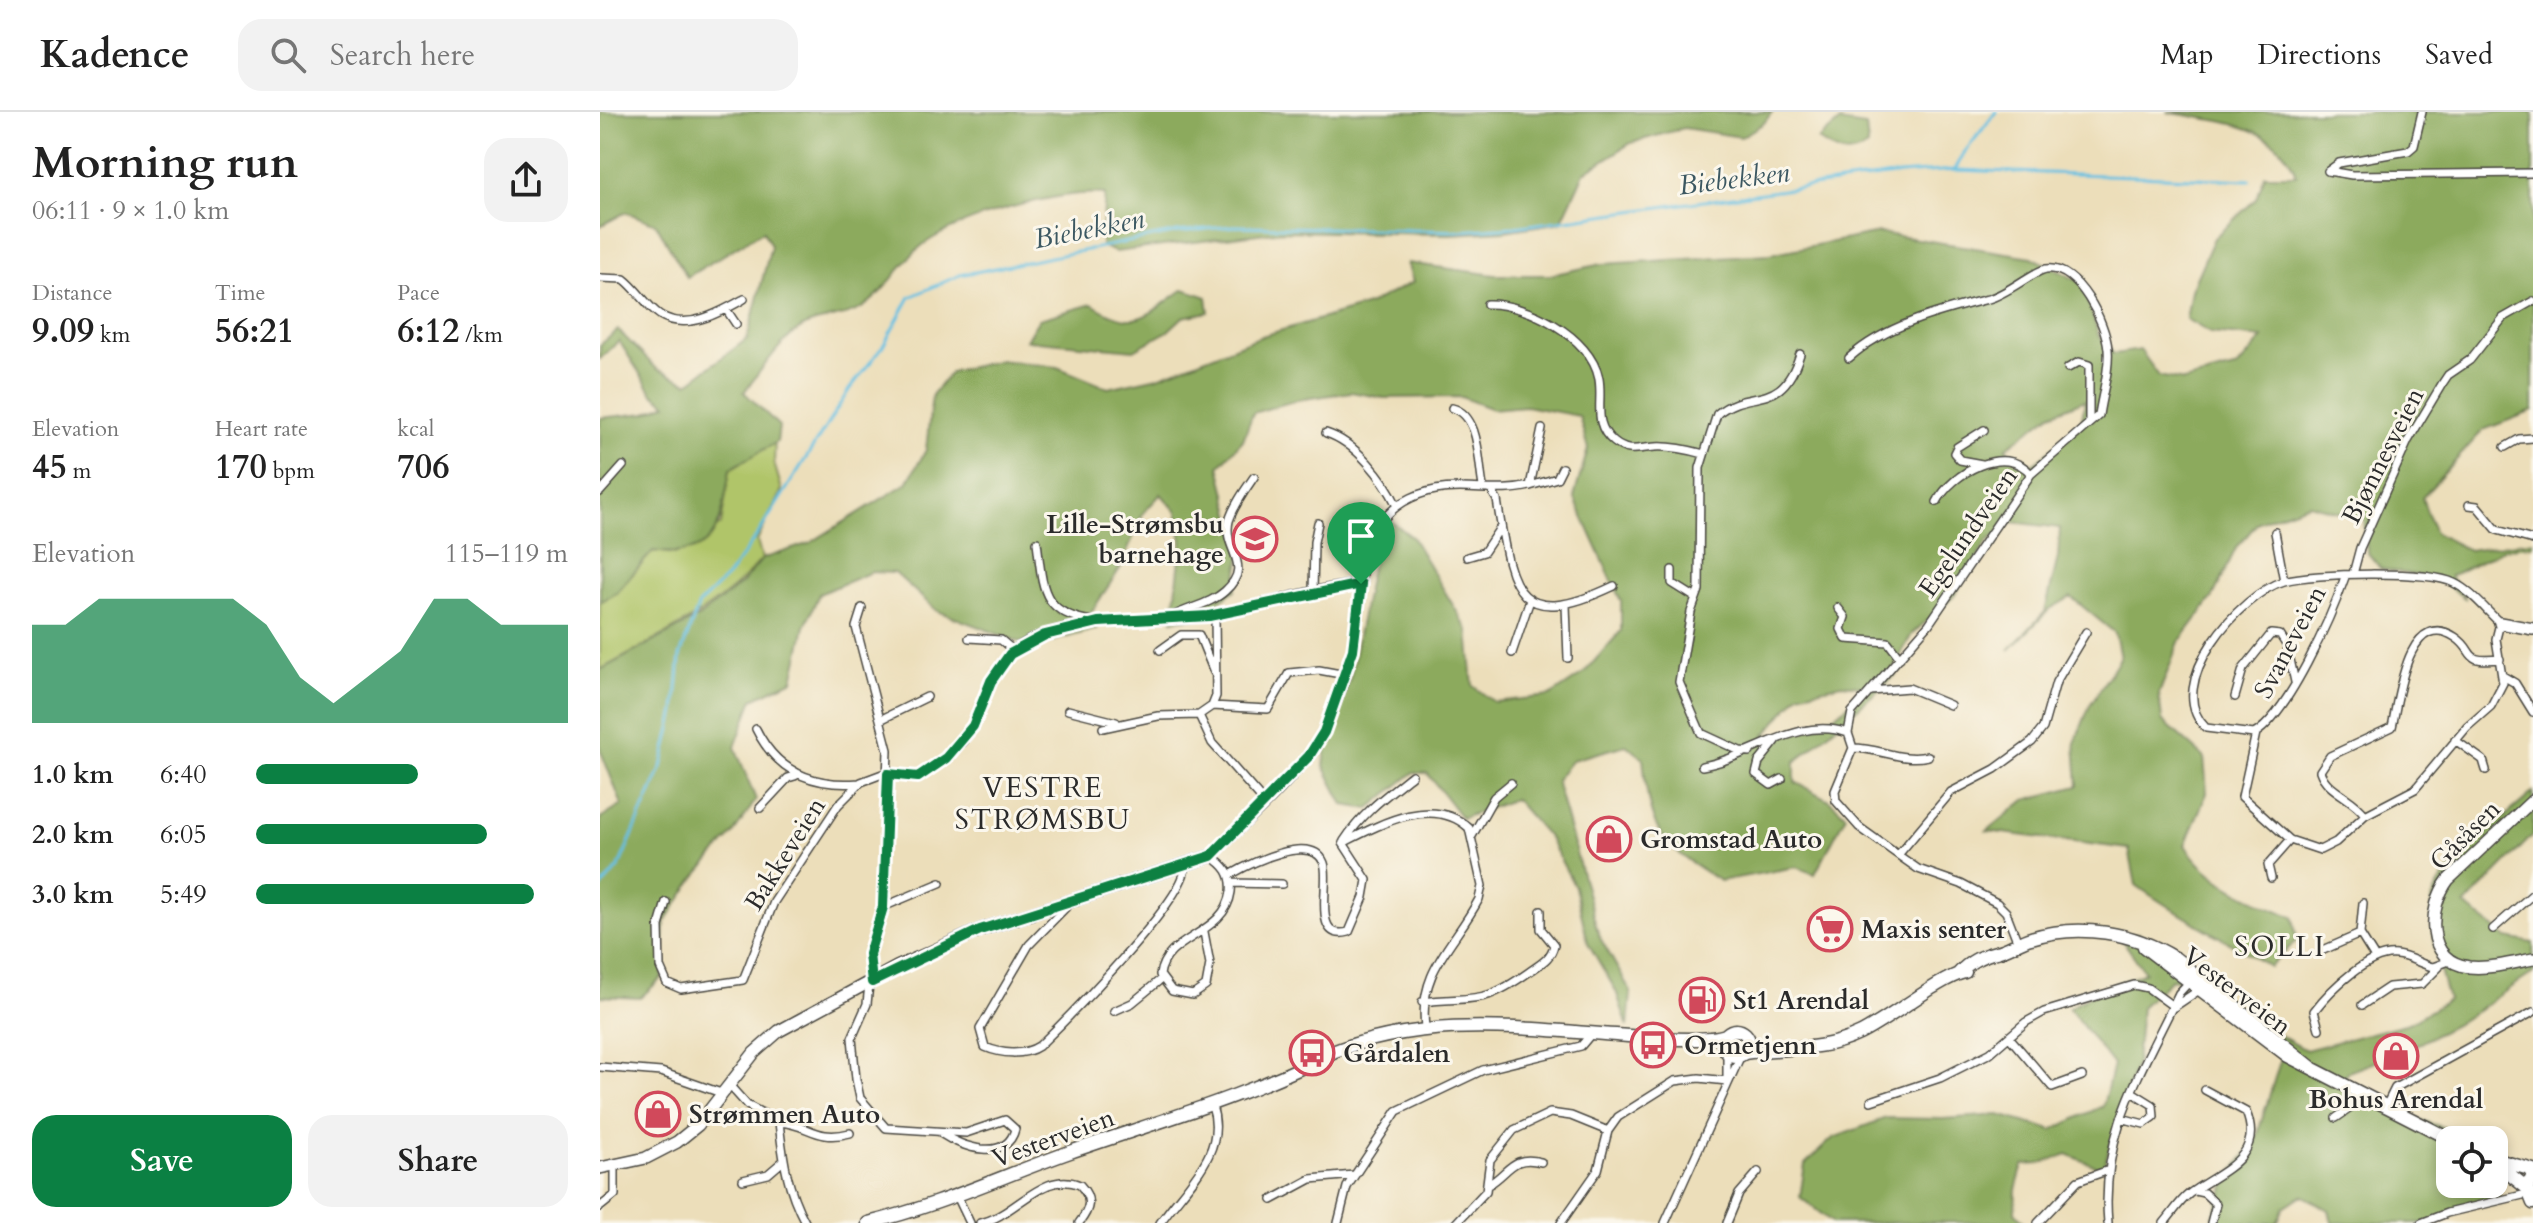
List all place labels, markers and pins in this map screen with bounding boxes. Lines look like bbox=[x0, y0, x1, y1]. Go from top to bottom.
pin bbox=[1327, 502, 1395, 584]
place label: Lille-Strømsbu barnehage bbox=[1046, 507, 1224, 572]
school or university icon: Lille-Strømsbu barnehage bbox=[1231, 515, 1279, 563]
shop icon: Gromstad Auto bbox=[1585, 815, 1633, 863]
place label: Gromstad Auto bbox=[1640, 822, 1822, 857]
supermarket icon: Maxis senter bbox=[1806, 905, 1854, 953]
place label: Maxis senter bbox=[1861, 912, 2007, 947]
fuel station icon: St1 Arendal bbox=[1678, 976, 1726, 1024]
place label: St1 Arendal bbox=[1733, 983, 1870, 1018]
bus stop icon: Ormetjenn bbox=[1629, 1021, 1677, 1069]
place label: Ormetjenn bbox=[1684, 1028, 1817, 1063]
bus stop icon: Gårdalen bbox=[1288, 1029, 1336, 1077]
shop icon: Bohus Arendal bbox=[2372, 1032, 2420, 1080]
place label: Gårdalen bbox=[1343, 1036, 1451, 1071]
place label: Bohus Arendal bbox=[2309, 1082, 2484, 1117]
shop icon: Strømmen Auto bbox=[634, 1090, 682, 1138]
place label: Strømmen Auto bbox=[689, 1097, 880, 1132]

